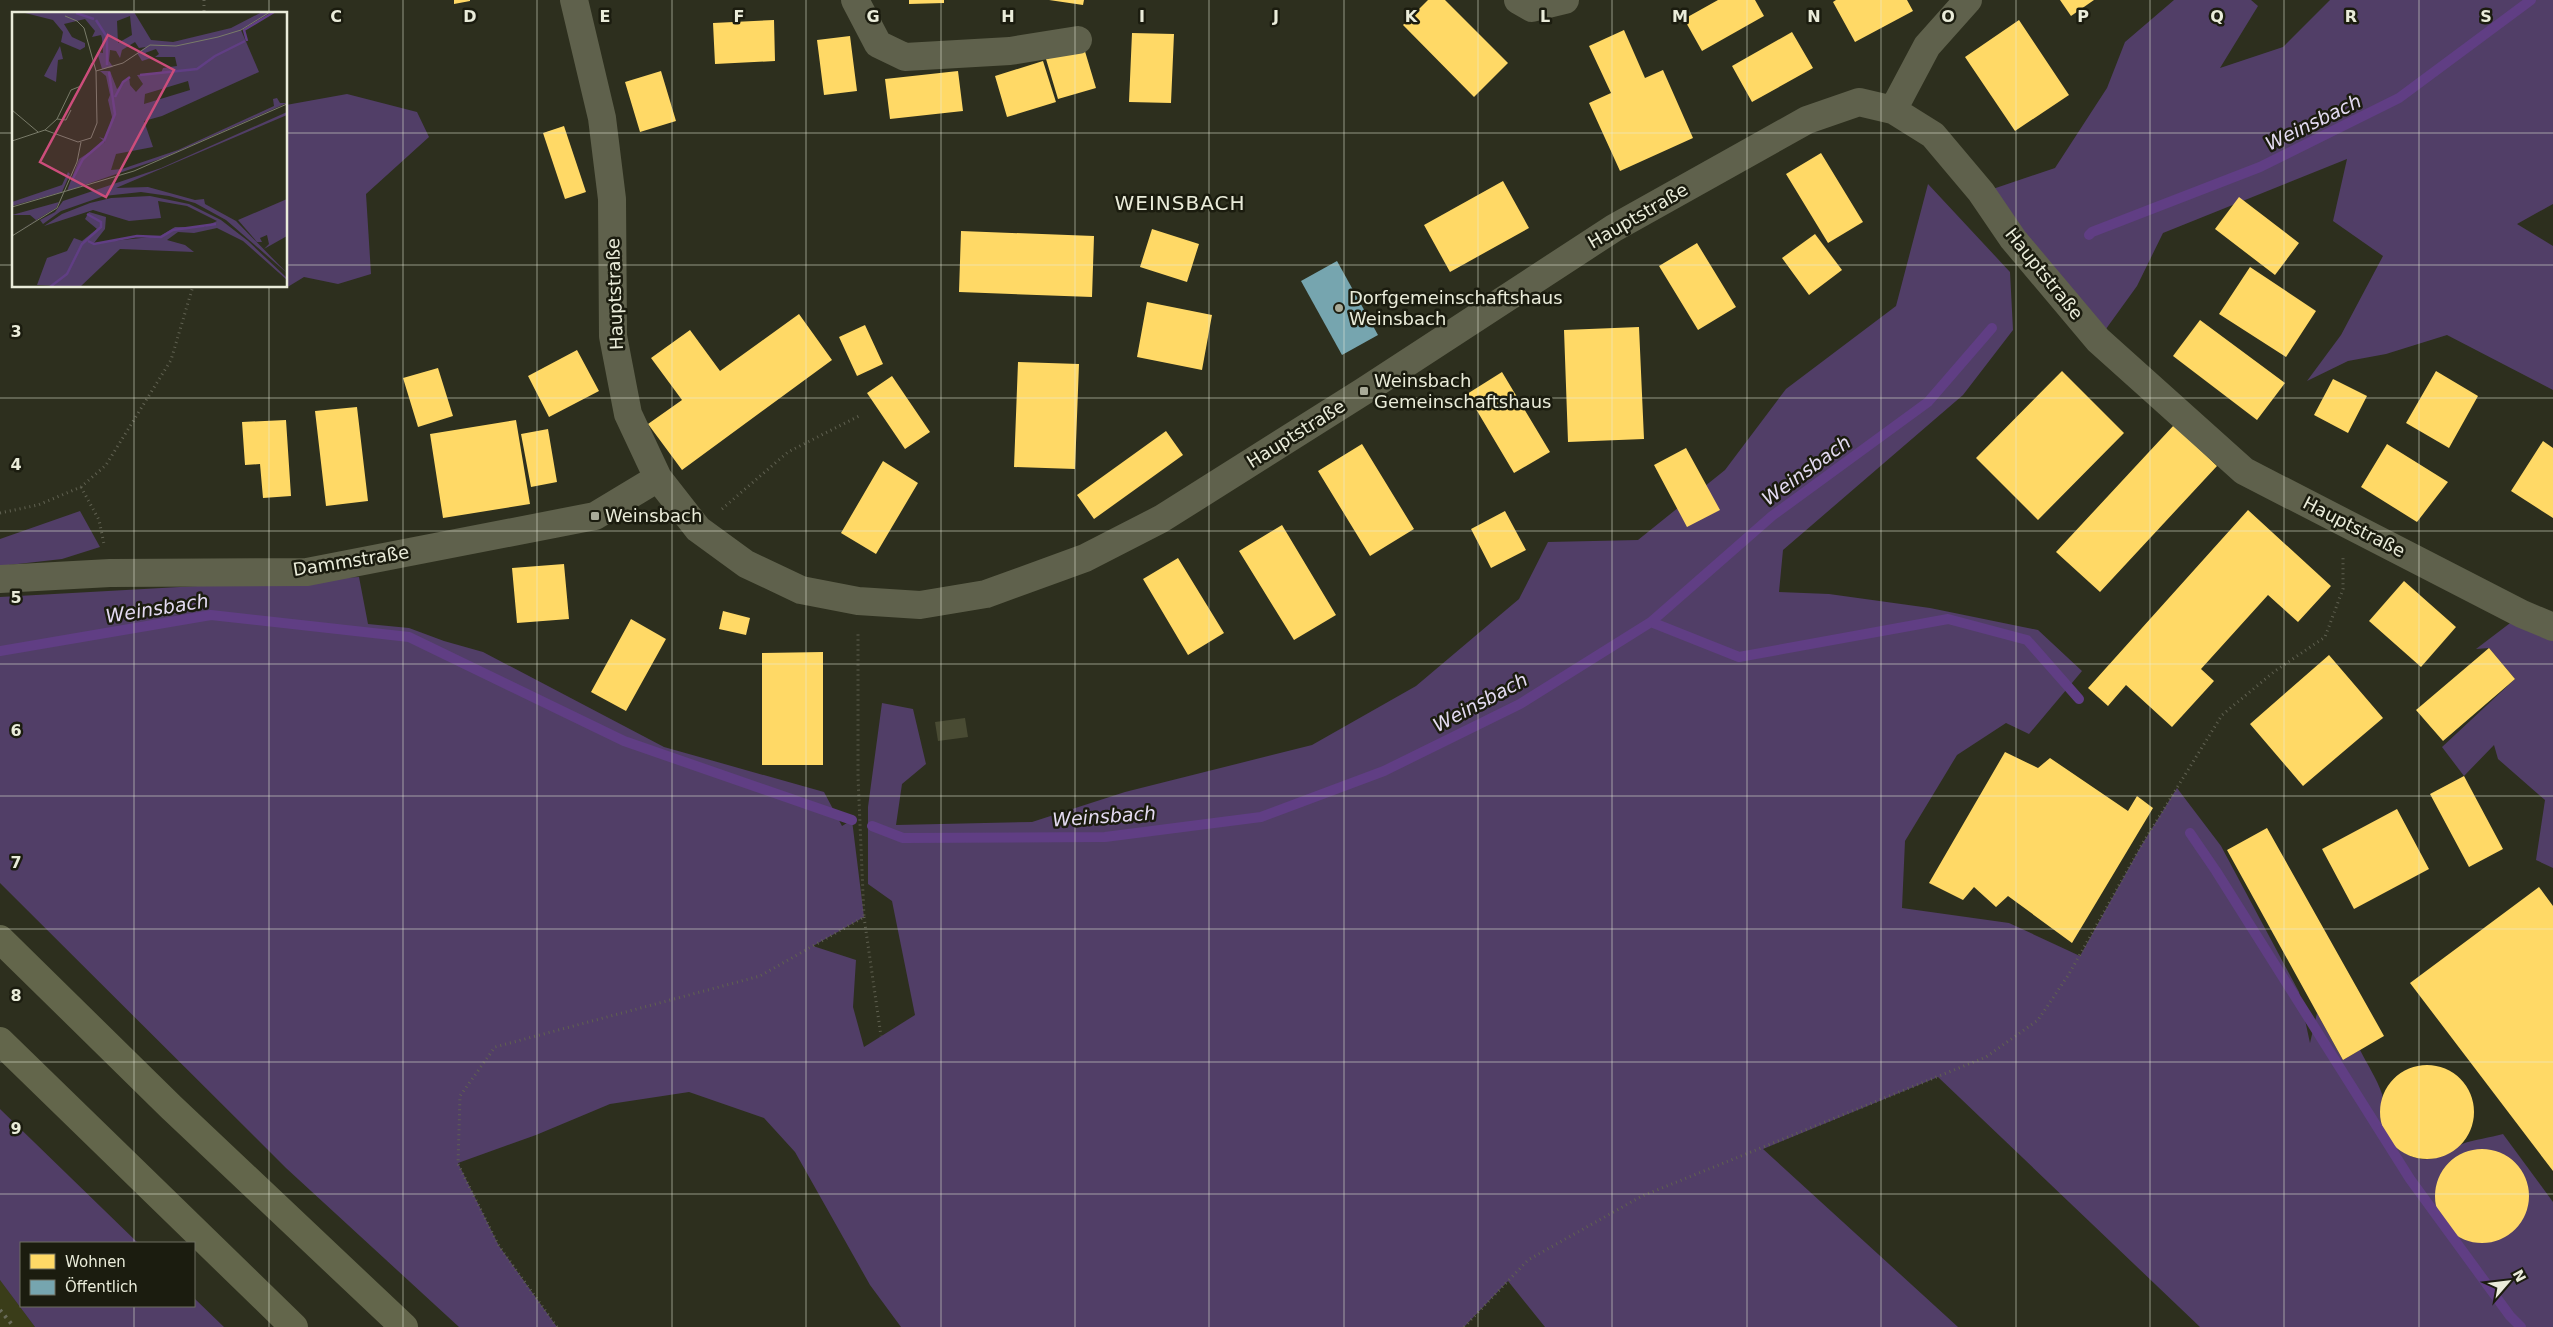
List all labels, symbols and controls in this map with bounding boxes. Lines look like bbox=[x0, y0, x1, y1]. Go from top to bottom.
text: C bbox=[330, 7, 342, 26]
text: D bbox=[463, 7, 477, 26]
text: E bbox=[600, 7, 610, 26]
text: F bbox=[734, 7, 744, 26]
text: G bbox=[866, 7, 880, 26]
text: H bbox=[1001, 7, 1015, 26]
text: I bbox=[1139, 7, 1145, 26]
text: J bbox=[1272, 7, 1279, 26]
text: K bbox=[1405, 7, 1418, 26]
text: L bbox=[1540, 7, 1550, 26]
text: M bbox=[1672, 7, 1688, 26]
text: N bbox=[1807, 7, 1821, 26]
text: O bbox=[1941, 7, 1955, 26]
text: P bbox=[2077, 7, 2089, 26]
text: Q bbox=[2210, 7, 2224, 26]
text: R bbox=[2345, 7, 2357, 26]
text: S bbox=[2480, 7, 2492, 26]
inset map bbox=[12, 12, 288, 288]
water label: Weinsbach bbox=[2261, 89, 2365, 155]
street label: Hauptstraße bbox=[1584, 179, 1691, 253]
district label: WEINSBACH bbox=[1114, 191, 1246, 215]
street label: Hauptstraße bbox=[2001, 224, 2088, 324]
street label: Hauptstraße bbox=[602, 238, 627, 350]
place label: Dorfgemeinschaftshaus Weinsbach bbox=[1349, 287, 1563, 329]
marker: Dorfgemeinschaftshaus Weinsbach bbox=[1333, 302, 1345, 314]
text: 3 bbox=[10, 322, 22, 341]
place label: Weinsbach Gemeinschaftshaus bbox=[1374, 370, 1551, 412]
marker: Weinsbach Gemeinschaftshaus bbox=[1358, 385, 1370, 397]
street label: Hauptstraße bbox=[1243, 395, 1349, 472]
water label: Weinsbach bbox=[1758, 431, 1854, 509]
text: 4 bbox=[10, 455, 22, 474]
street label: Hauptstraße bbox=[2300, 492, 2409, 561]
place label: Weinsbach bbox=[605, 505, 702, 526]
marker: Weinsbach bbox=[589, 510, 601, 522]
street label: Dammstraße bbox=[291, 541, 410, 580]
text: 5 bbox=[10, 588, 22, 607]
water label: Weinsbach bbox=[104, 589, 210, 627]
water label: Weinsbach bbox=[1429, 668, 1531, 736]
text: 6 bbox=[10, 721, 22, 740]
water label: Weinsbach bbox=[1051, 801, 1157, 831]
text: 7 bbox=[10, 853, 22, 872]
text: 8 bbox=[10, 986, 22, 1005]
text: 9 bbox=[10, 1119, 22, 1138]
legend bbox=[20, 1242, 195, 1307]
text: Wohnen bbox=[65, 1253, 126, 1271]
north arrow bbox=[2483, 1257, 2533, 1307]
text: N bbox=[2510, 1267, 2529, 1285]
text: Öffentlich bbox=[65, 1277, 138, 1296]

